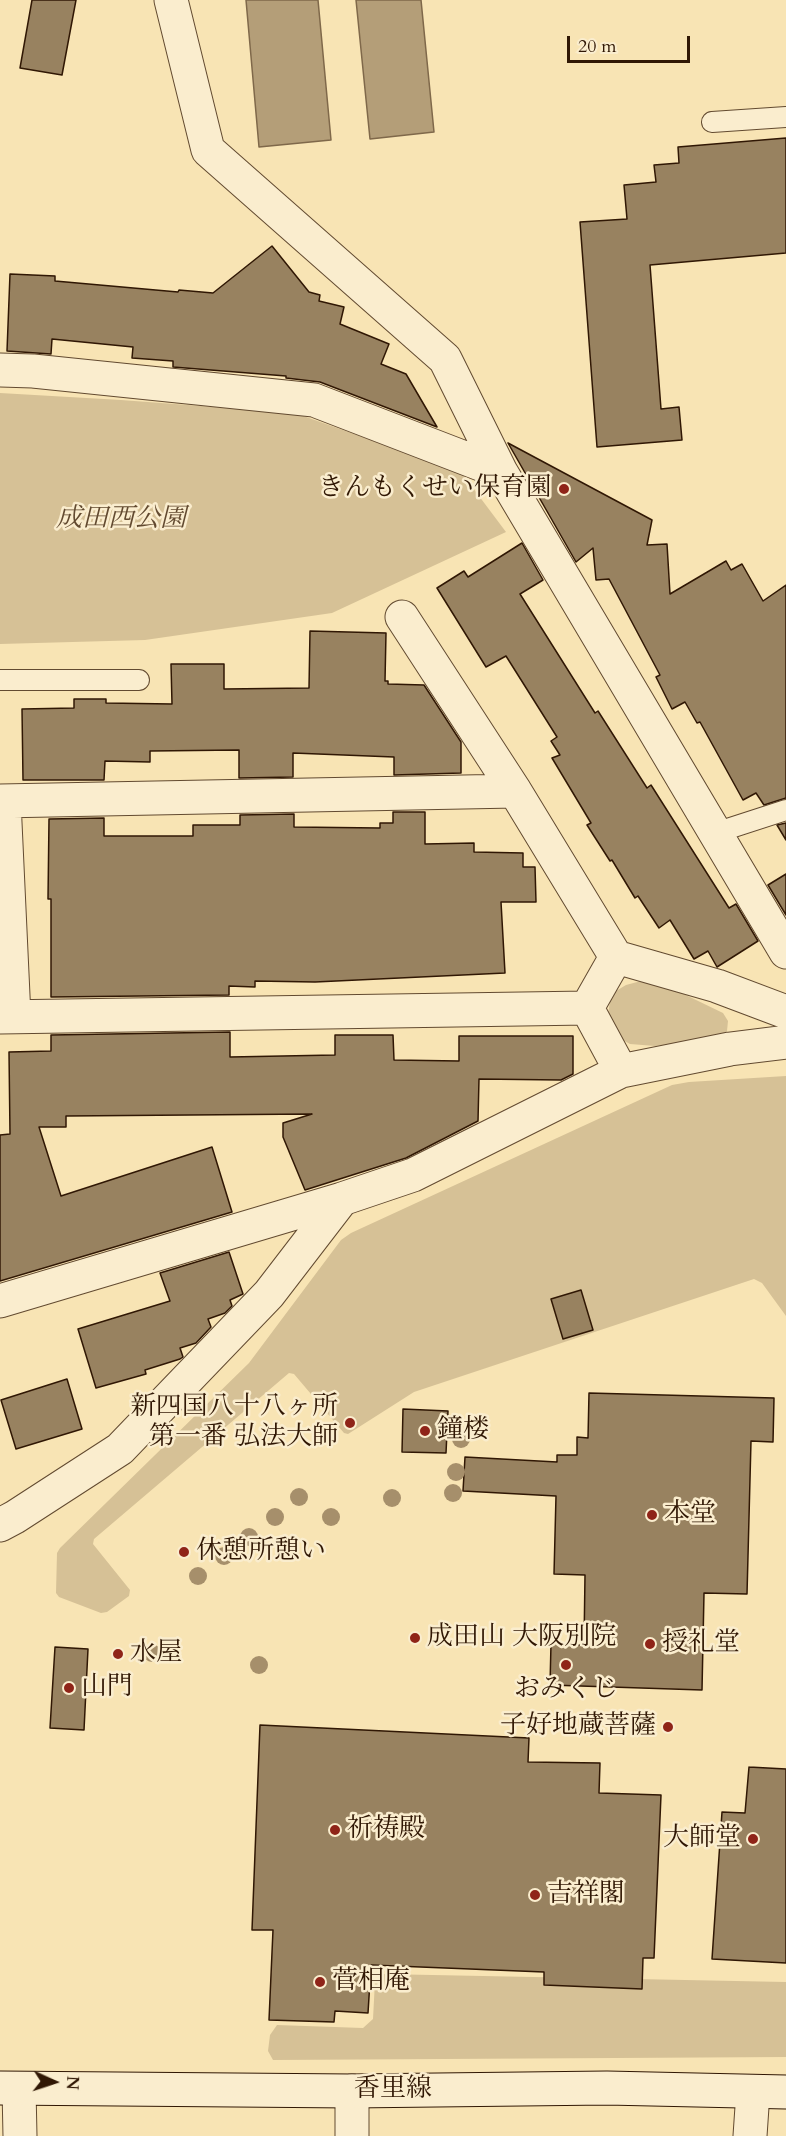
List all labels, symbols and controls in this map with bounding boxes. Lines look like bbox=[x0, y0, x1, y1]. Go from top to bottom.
scale bar bbox=[570, 24, 693, 62]
text: 20 m bbox=[578, 34, 617, 59]
place label: きんもくせい保育園 bbox=[318, 473, 552, 505]
marker: きんもくせい保育園 bbox=[557, 482, 571, 496]
park label: 成田西公園 bbox=[56, 504, 186, 536]
place label: 新四国八十八ヶ所 第一番 弘法大師 bbox=[130, 1392, 338, 1454]
place label: 鐘楼 bbox=[437, 1415, 489, 1447]
marker: 新四国八十八ヶ所 第一番 弘法大師 bbox=[343, 1416, 357, 1430]
marker: 鐘楼 bbox=[418, 1424, 432, 1438]
place label: 本堂 bbox=[664, 1499, 716, 1531]
marker: 本堂 bbox=[645, 1508, 659, 1522]
place label: 休憩所憩い bbox=[196, 1536, 326, 1568]
marker: 休憩所憩い bbox=[177, 1545, 191, 1559]
place label: 成田山 大阪別院 bbox=[427, 1622, 616, 1654]
place label: 授礼堂 bbox=[662, 1628, 740, 1660]
marker: 成田山 大阪別院 bbox=[408, 1631, 422, 1645]
marker: 授礼堂 bbox=[643, 1637, 657, 1651]
place label: 水屋 bbox=[130, 1638, 182, 1670]
marker: 水屋 bbox=[111, 1647, 125, 1661]
marker: おみくじ bbox=[559, 1658, 573, 1672]
place label: 山門 bbox=[81, 1672, 133, 1704]
place label: おみくじ bbox=[514, 1674, 618, 1706]
marker: 山門 bbox=[62, 1681, 76, 1695]
place label: 子好地蔵菩薩 bbox=[500, 1711, 656, 1743]
marker: 子好地蔵菩薩 bbox=[661, 1720, 675, 1734]
place label: 祈祷殿 bbox=[347, 1814, 425, 1846]
marker: 祈祷殿 bbox=[328, 1823, 342, 1837]
place label: 大師堂 bbox=[663, 1823, 741, 1855]
marker: 大師堂 bbox=[746, 1832, 760, 1846]
place label: 吉祥閣 bbox=[547, 1879, 625, 1911]
marker: 吉祥閣 bbox=[528, 1888, 542, 1902]
place label: 菅相庵 bbox=[332, 1966, 410, 1998]
marker: 菅相庵 bbox=[313, 1975, 327, 1989]
north arrow bbox=[24, 2052, 84, 2112]
street label: 香里線 bbox=[354, 2074, 432, 2106]
text: N bbox=[61, 2075, 83, 2090]

